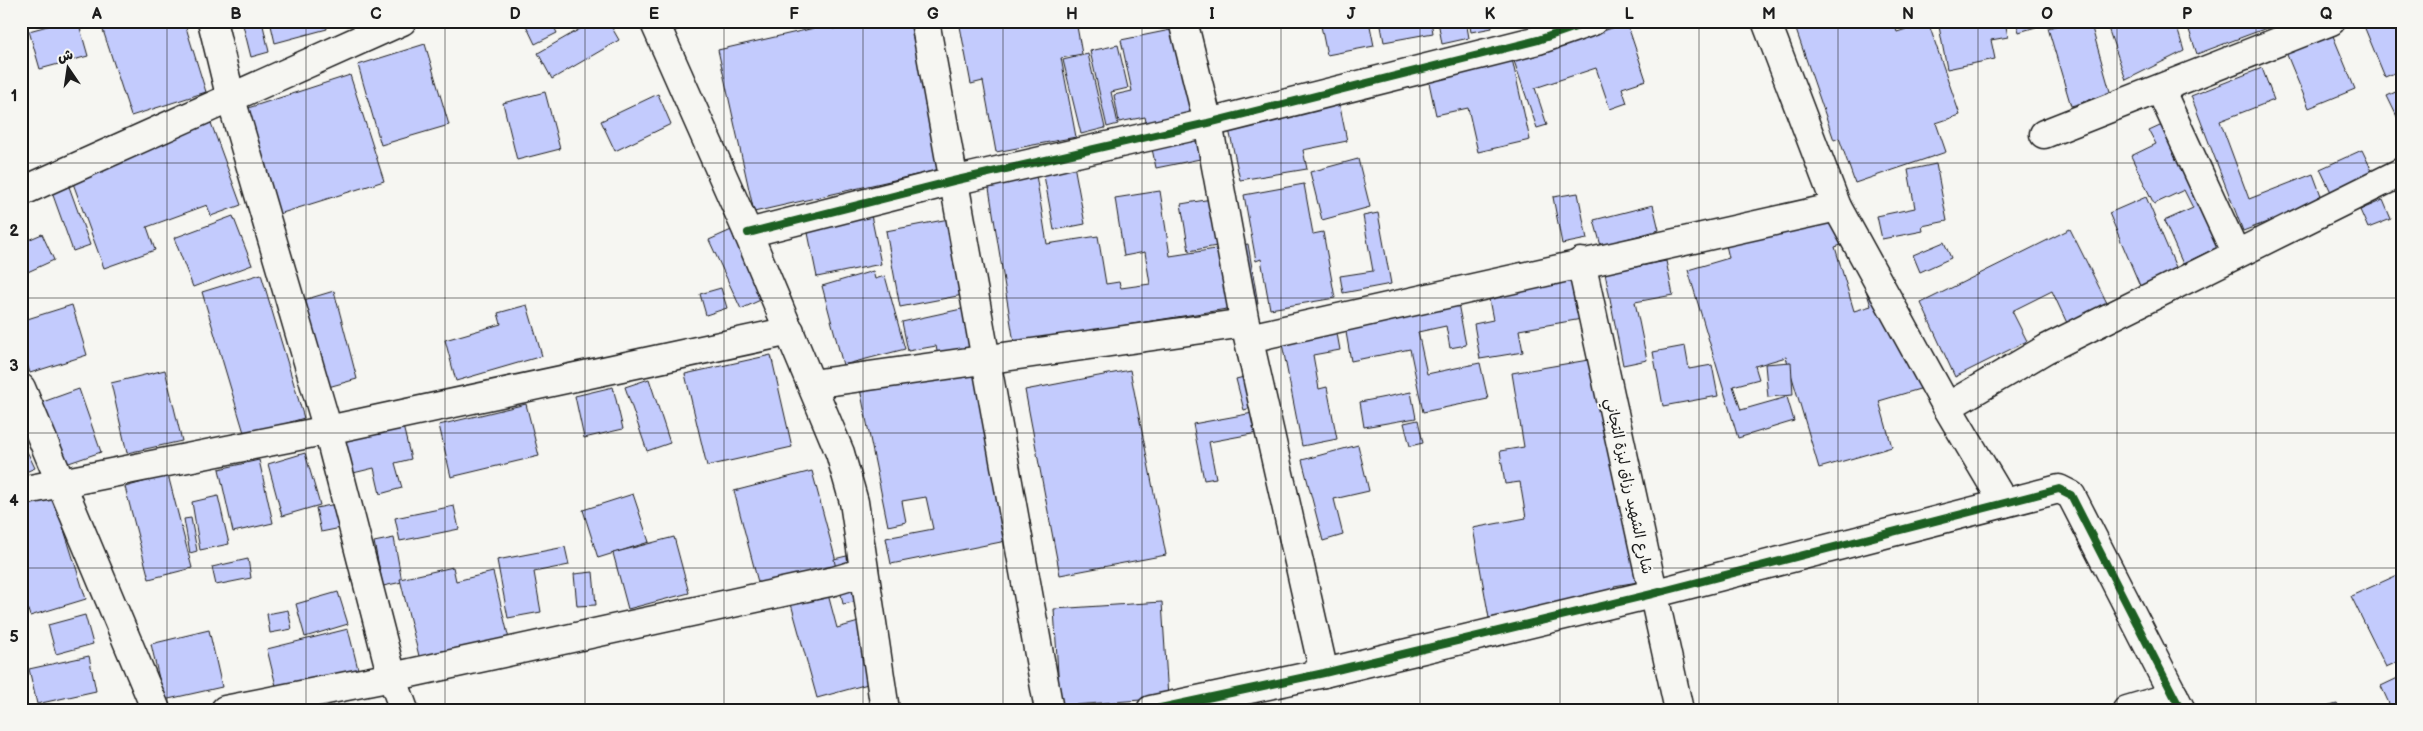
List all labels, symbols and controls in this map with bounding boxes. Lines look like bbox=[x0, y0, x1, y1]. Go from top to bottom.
text: A bbox=[91, 5, 102, 24]
text: B bbox=[230, 5, 242, 24]
text: C bbox=[370, 5, 382, 24]
text: D bbox=[509, 5, 521, 24]
text: E bbox=[649, 5, 659, 24]
text: F bbox=[789, 5, 799, 24]
text: G bbox=[927, 5, 939, 24]
text: H bbox=[1066, 5, 1078, 24]
text: I bbox=[1209, 5, 1215, 24]
text: J bbox=[1347, 5, 1356, 24]
text: K bbox=[1485, 5, 1496, 24]
text: L bbox=[1624, 5, 1634, 24]
text: M bbox=[1762, 5, 1776, 24]
text: N bbox=[1902, 5, 1914, 24]
text: O bbox=[2041, 5, 2053, 24]
text: P bbox=[2182, 5, 2192, 24]
text: Q bbox=[2320, 5, 2332, 24]
north arrow bbox=[42, 42, 92, 92]
text: ش bbox=[56, 46, 75, 66]
text: 1 bbox=[11, 87, 17, 106]
text: 2 bbox=[9, 222, 19, 241]
text: 3 bbox=[9, 357, 19, 376]
street label: شارع الشهيد رزاق لبزة التجاني bbox=[1598, 396, 1656, 577]
text: 4 bbox=[9, 492, 19, 511]
text: 5 bbox=[9, 628, 19, 647]

